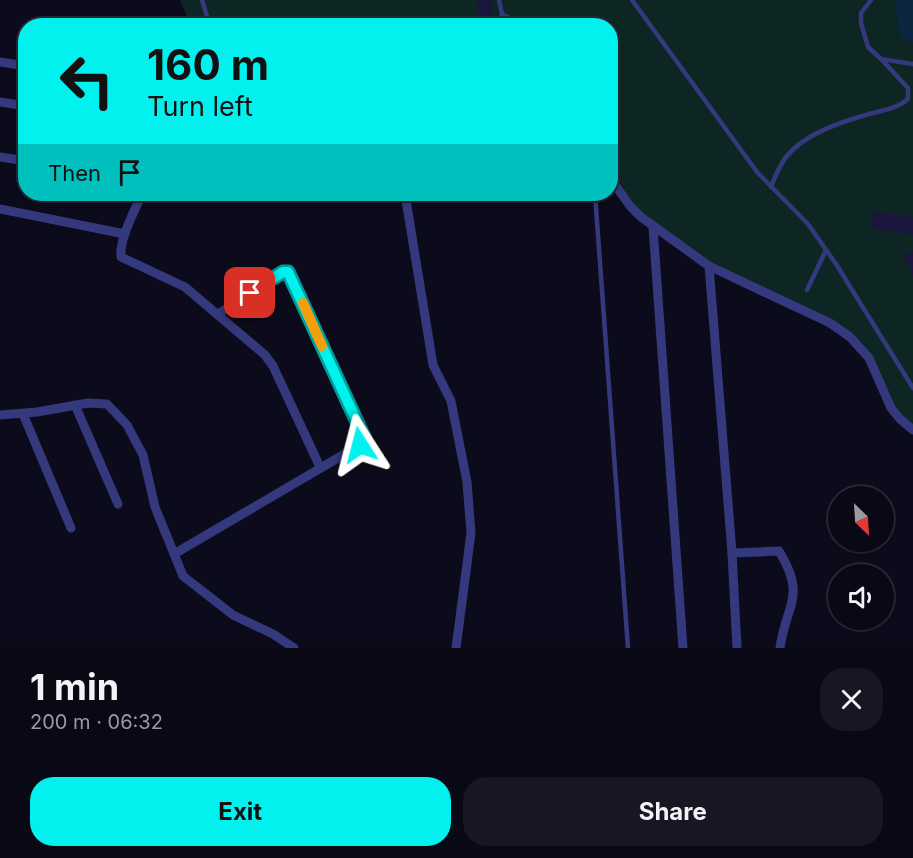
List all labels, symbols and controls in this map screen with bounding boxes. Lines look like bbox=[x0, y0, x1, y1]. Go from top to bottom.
text: 160 m bbox=[147, 39, 269, 90]
icon: left bbox=[48, 42, 126, 120]
text: Turn left bbox=[147, 90, 253, 123]
icon: arrive bbox=[113, 156, 146, 189]
text: Then bbox=[48, 160, 101, 186]
pin bbox=[224, 267, 275, 318]
icon: arrive bbox=[233, 276, 266, 309]
position arrow bbox=[328, 413, 392, 477]
north arrow bbox=[828, 486, 894, 552]
map controls bbox=[828, 486, 894, 630]
button: sound bbox=[828, 564, 894, 630]
text: 1 min bbox=[30, 665, 119, 709]
button: close bbox=[820, 668, 883, 731]
text: 200 m · 06:32 bbox=[30, 710, 163, 734]
button: Exit bbox=[30, 777, 451, 846]
button: Share bbox=[463, 777, 883, 846]

